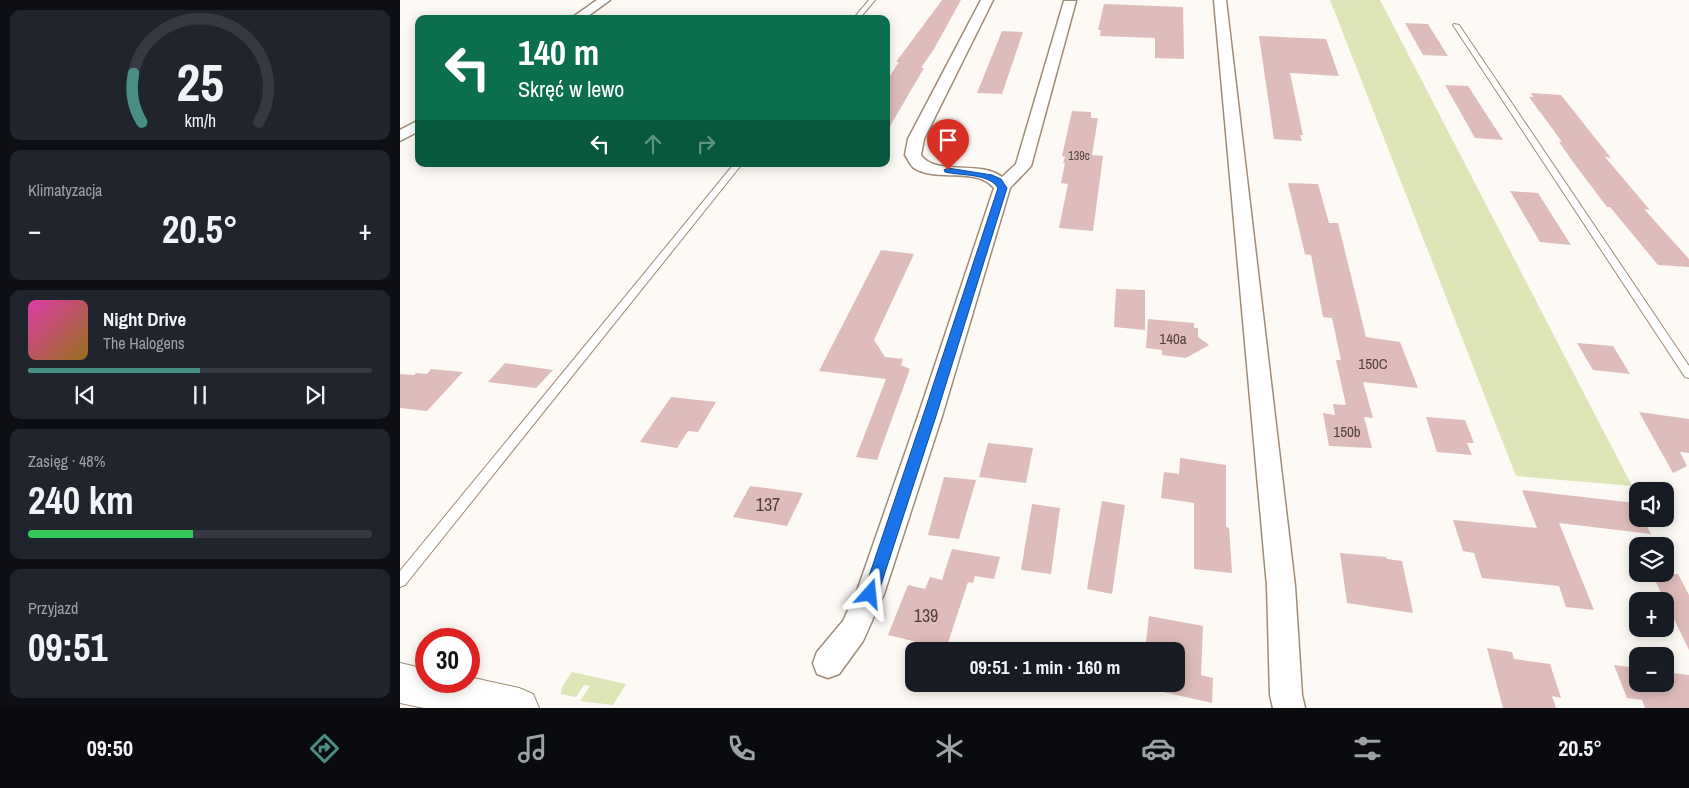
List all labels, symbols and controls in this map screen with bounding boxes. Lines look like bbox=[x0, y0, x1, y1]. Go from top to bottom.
text: 140 m bbox=[518, 29, 599, 76]
icon: left bbox=[435, 35, 500, 100]
text: 25 bbox=[176, 47, 224, 117]
text: Skręć w lewo bbox=[518, 74, 624, 104]
text: km/h bbox=[184, 109, 216, 133]
pin bbox=[927, 119, 969, 170]
icon: arrive bbox=[934, 126, 962, 154]
icon: left bbox=[586, 130, 614, 158]
icon: ahead bbox=[639, 130, 667, 158]
icon: right bbox=[692, 130, 720, 158]
house number: 139c bbox=[1068, 148, 1090, 164]
text: Klimatyzacja bbox=[28, 179, 102, 201]
text: 20.5° bbox=[162, 204, 238, 255]
text: − bbox=[28, 211, 41, 249]
text: + bbox=[359, 211, 372, 249]
text: Night Drive bbox=[103, 306, 186, 332]
house number: 140a bbox=[1159, 328, 1187, 349]
text: The Halogens bbox=[103, 332, 185, 354]
house number: 150C bbox=[1358, 353, 1388, 374]
icon: previous bbox=[71, 381, 99, 409]
icon: pause bbox=[186, 381, 214, 409]
icon: next bbox=[301, 381, 329, 409]
house number: 150b bbox=[1333, 421, 1361, 442]
text: Zasięg · 48% bbox=[28, 450, 105, 472]
text: 240 km bbox=[28, 475, 134, 526]
map controls bbox=[1629, 482, 1674, 692]
button: sound bbox=[1629, 482, 1674, 527]
house number: 137 bbox=[756, 492, 780, 517]
button: layers bbox=[1629, 537, 1674, 582]
position arrow bbox=[843, 567, 895, 619]
button: + bbox=[1629, 592, 1674, 637]
text: Przyjazd bbox=[28, 597, 78, 619]
house number: 139 bbox=[914, 603, 938, 628]
text: 09:51 bbox=[28, 622, 108, 673]
speed limit sign: 30 bbox=[415, 628, 480, 693]
button: − bbox=[1629, 647, 1674, 692]
text: 09:51 · 1 min · 160 m bbox=[970, 654, 1120, 680]
icon: directions bbox=[307, 731, 342, 766]
icon: music bbox=[515, 731, 550, 766]
icon: phone bbox=[724, 731, 759, 766]
icon: climate bbox=[932, 731, 967, 766]
icon: car bbox=[1141, 731, 1176, 766]
icon: filters bbox=[1350, 731, 1385, 766]
text: 09:50 bbox=[87, 733, 133, 763]
text: 20.5° bbox=[1558, 733, 1602, 763]

